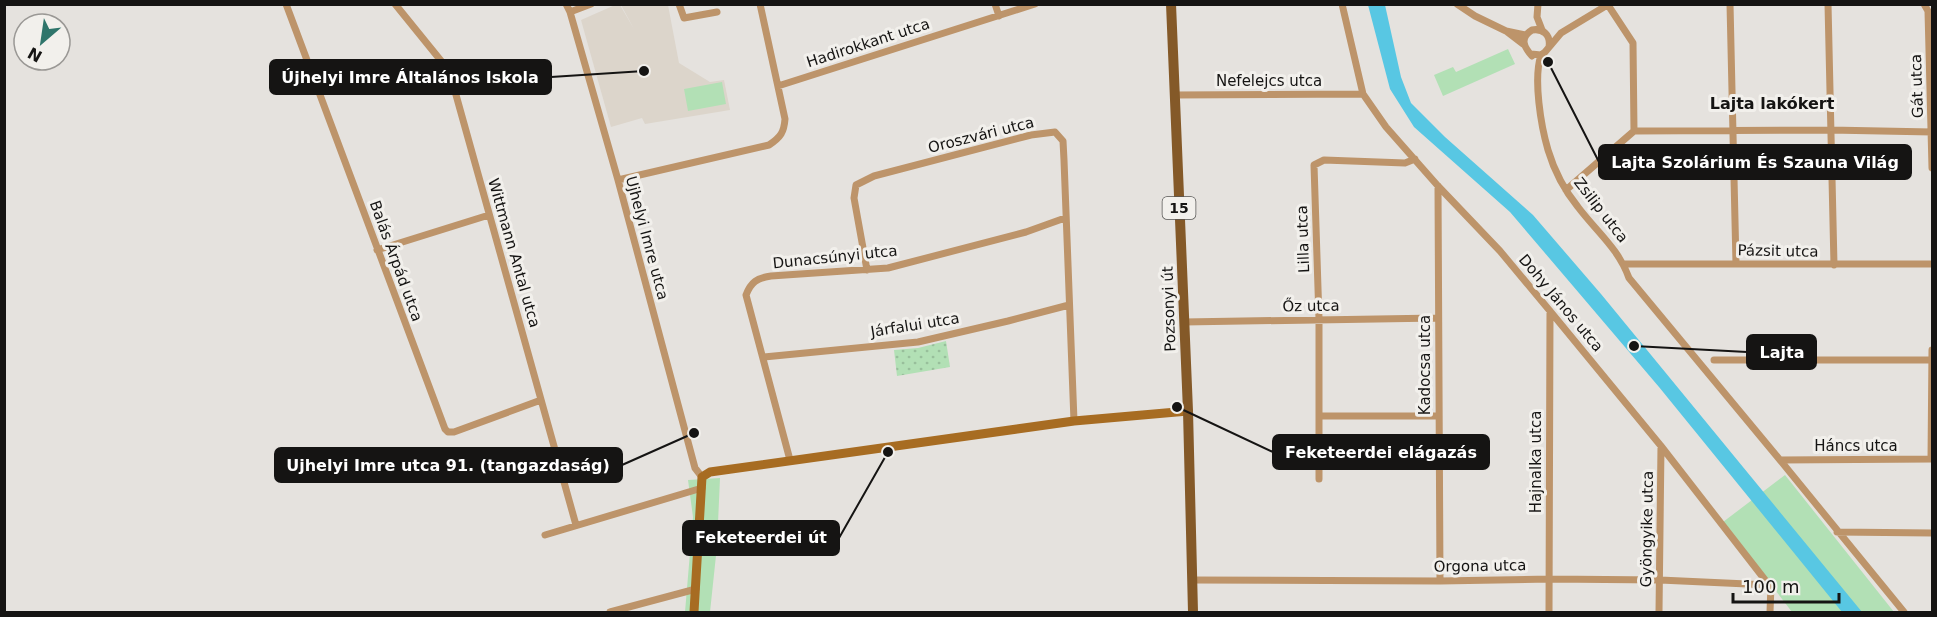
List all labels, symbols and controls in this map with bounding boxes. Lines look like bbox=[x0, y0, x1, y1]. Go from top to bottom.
north arrow bbox=[12, 12, 72, 72]
street label: Hadirokkant utca bbox=[804, 15, 932, 71]
text: N bbox=[25, 43, 45, 66]
street label: Gát utca bbox=[1907, 54, 1927, 118]
callout: Újhelyi Imre Általános Iskola bbox=[270, 60, 551, 94]
text: Újhelyi Imre Általános Iskola bbox=[281, 68, 539, 87]
street label: Nefelejcs utca bbox=[1216, 72, 1322, 90]
district label: Lajta lakókert bbox=[1710, 94, 1835, 113]
street label: Oroszvári utca bbox=[926, 113, 1036, 157]
callout: Lajta Szolárium És Szauna Világ bbox=[1599, 145, 1911, 179]
text: Lajta Szolárium És Szauna Világ bbox=[1611, 153, 1899, 172]
street label: Ujhelyi Imre utca bbox=[622, 174, 672, 302]
street label: Zsilip utca bbox=[1570, 174, 1632, 246]
street label: Wittmann Antal utca bbox=[484, 176, 544, 330]
road number: 15 bbox=[1162, 197, 1196, 219]
street label: Balás Árpád utca bbox=[366, 198, 427, 324]
street label: Lilla utca bbox=[1293, 205, 1313, 273]
street label: Dunacsúnyi utca bbox=[772, 241, 898, 273]
street label: Pázsit utca bbox=[1737, 241, 1819, 261]
street label: Dohy János utca bbox=[1515, 251, 1607, 355]
street label: Pozsonyi út bbox=[1159, 266, 1179, 352]
street label: Őz utca bbox=[1282, 295, 1340, 315]
street label: Járfalui utca bbox=[868, 309, 961, 341]
street label: Kadocsa utca bbox=[1416, 315, 1434, 415]
callout: Lajta bbox=[1747, 335, 1816, 369]
text: Lajta bbox=[1760, 343, 1804, 362]
street label: Hajnalka utca bbox=[1527, 411, 1545, 513]
callout: Feketeerdei elágazás bbox=[1273, 435, 1489, 469]
street label: Háncs utca bbox=[1814, 437, 1898, 455]
text: Feketeerdei elágazás bbox=[1285, 443, 1477, 462]
callout: Ujhelyi Imre utca 91. (tangazdaság) bbox=[275, 448, 622, 482]
text: Ujhelyi Imre utca 91. (tangazdaság) bbox=[286, 456, 610, 475]
street label: Gyöngyike utca bbox=[1637, 470, 1657, 588]
callout: Feketeerdei út bbox=[683, 521, 839, 555]
text: Feketeerdei út bbox=[695, 528, 827, 547]
street label: Orgona utca bbox=[1433, 556, 1527, 576]
scale bar bbox=[1733, 566, 1840, 604]
text: 100 m bbox=[1742, 576, 1800, 597]

